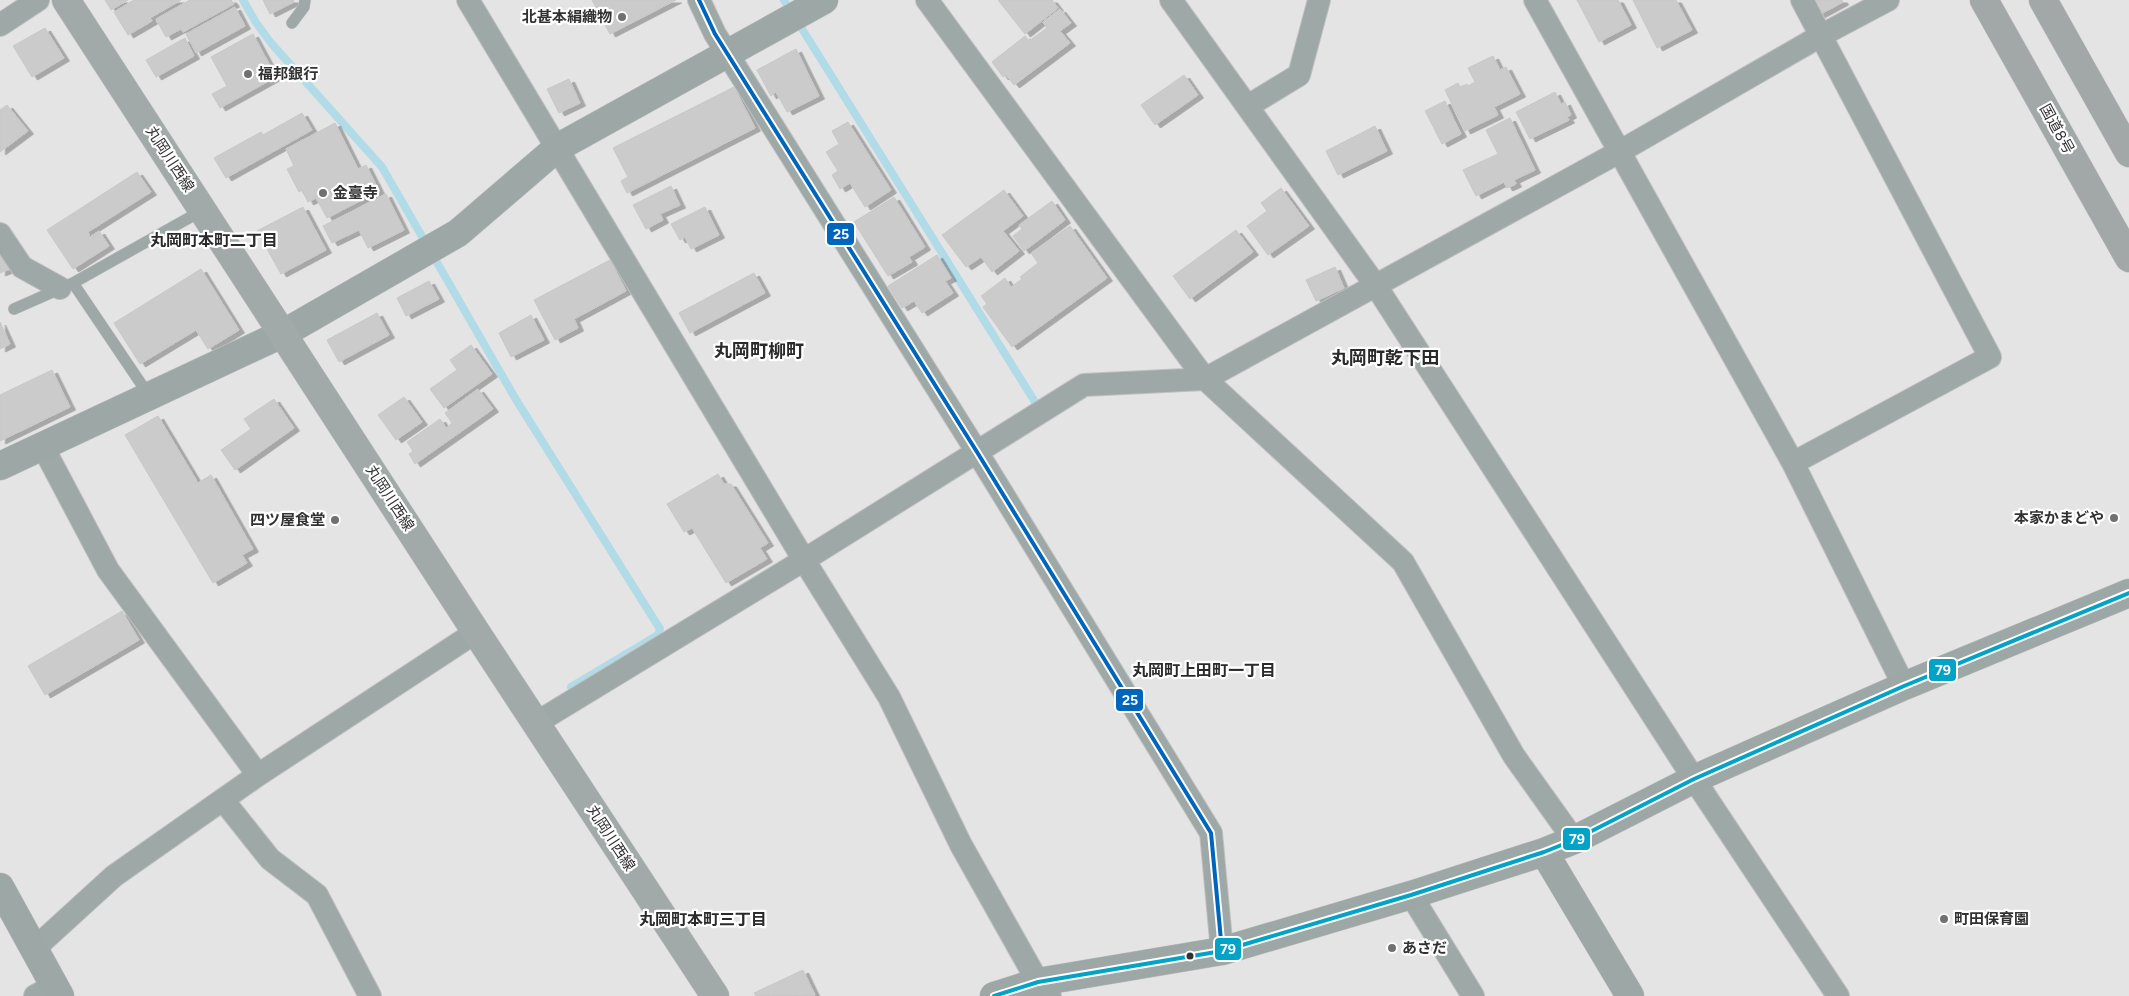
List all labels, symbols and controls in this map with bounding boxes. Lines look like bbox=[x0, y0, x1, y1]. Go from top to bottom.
place label: 北甚本絹織物 bbox=[522, 8, 612, 26]
marker: 北甚本絹織物 bbox=[616, 11, 628, 23]
place label: 福邦銀行 bbox=[257, 65, 318, 83]
marker: 福邦銀行 bbox=[242, 68, 254, 80]
street label: 国道8号 bbox=[2036, 101, 2078, 157]
street label: 丸岡川西線 bbox=[142, 123, 198, 195]
place label: 金臺寺 bbox=[333, 184, 378, 202]
marker: 金臺寺 bbox=[317, 187, 329, 199]
line badge: 25 bbox=[826, 222, 855, 246]
text: 25 bbox=[833, 226, 849, 243]
district label: 丸岡町本町二丁目 bbox=[150, 231, 278, 250]
district label: 丸岡町柳町 bbox=[714, 340, 804, 362]
district label: 丸岡町乾下田 bbox=[1331, 347, 1439, 369]
street label: 丸岡川西線 bbox=[362, 462, 418, 534]
place label: 本家かまどや bbox=[2014, 509, 2104, 527]
place label: 四ツ屋食堂 bbox=[250, 511, 325, 529]
marker: 本家かまどや bbox=[2108, 512, 2120, 524]
marker: 四ツ屋食堂 bbox=[329, 514, 341, 526]
line badge: 79 bbox=[1928, 658, 1957, 682]
district label: 丸岡町上田町一丁目 bbox=[1132, 661, 1276, 680]
text: 79 bbox=[1935, 662, 1951, 679]
line badge: 25 bbox=[1115, 688, 1144, 712]
text: 25 bbox=[1122, 692, 1138, 709]
street label: 丸岡川西線 bbox=[583, 802, 639, 874]
line badge: 79 bbox=[1562, 827, 1591, 851]
text: 79 bbox=[1569, 831, 1585, 848]
district label: 丸岡町本町三丁目 bbox=[639, 910, 767, 929]
place label: 町田保育園 bbox=[1954, 910, 2029, 928]
marker: 町田保育園 bbox=[1938, 913, 1950, 925]
line badge: 79 bbox=[1214, 937, 1242, 961]
place label: あさだ bbox=[1402, 939, 1447, 957]
text: 79 bbox=[1220, 941, 1236, 958]
marker: あさだ bbox=[1386, 942, 1398, 954]
unlabelled marker bbox=[1185, 951, 1195, 961]

